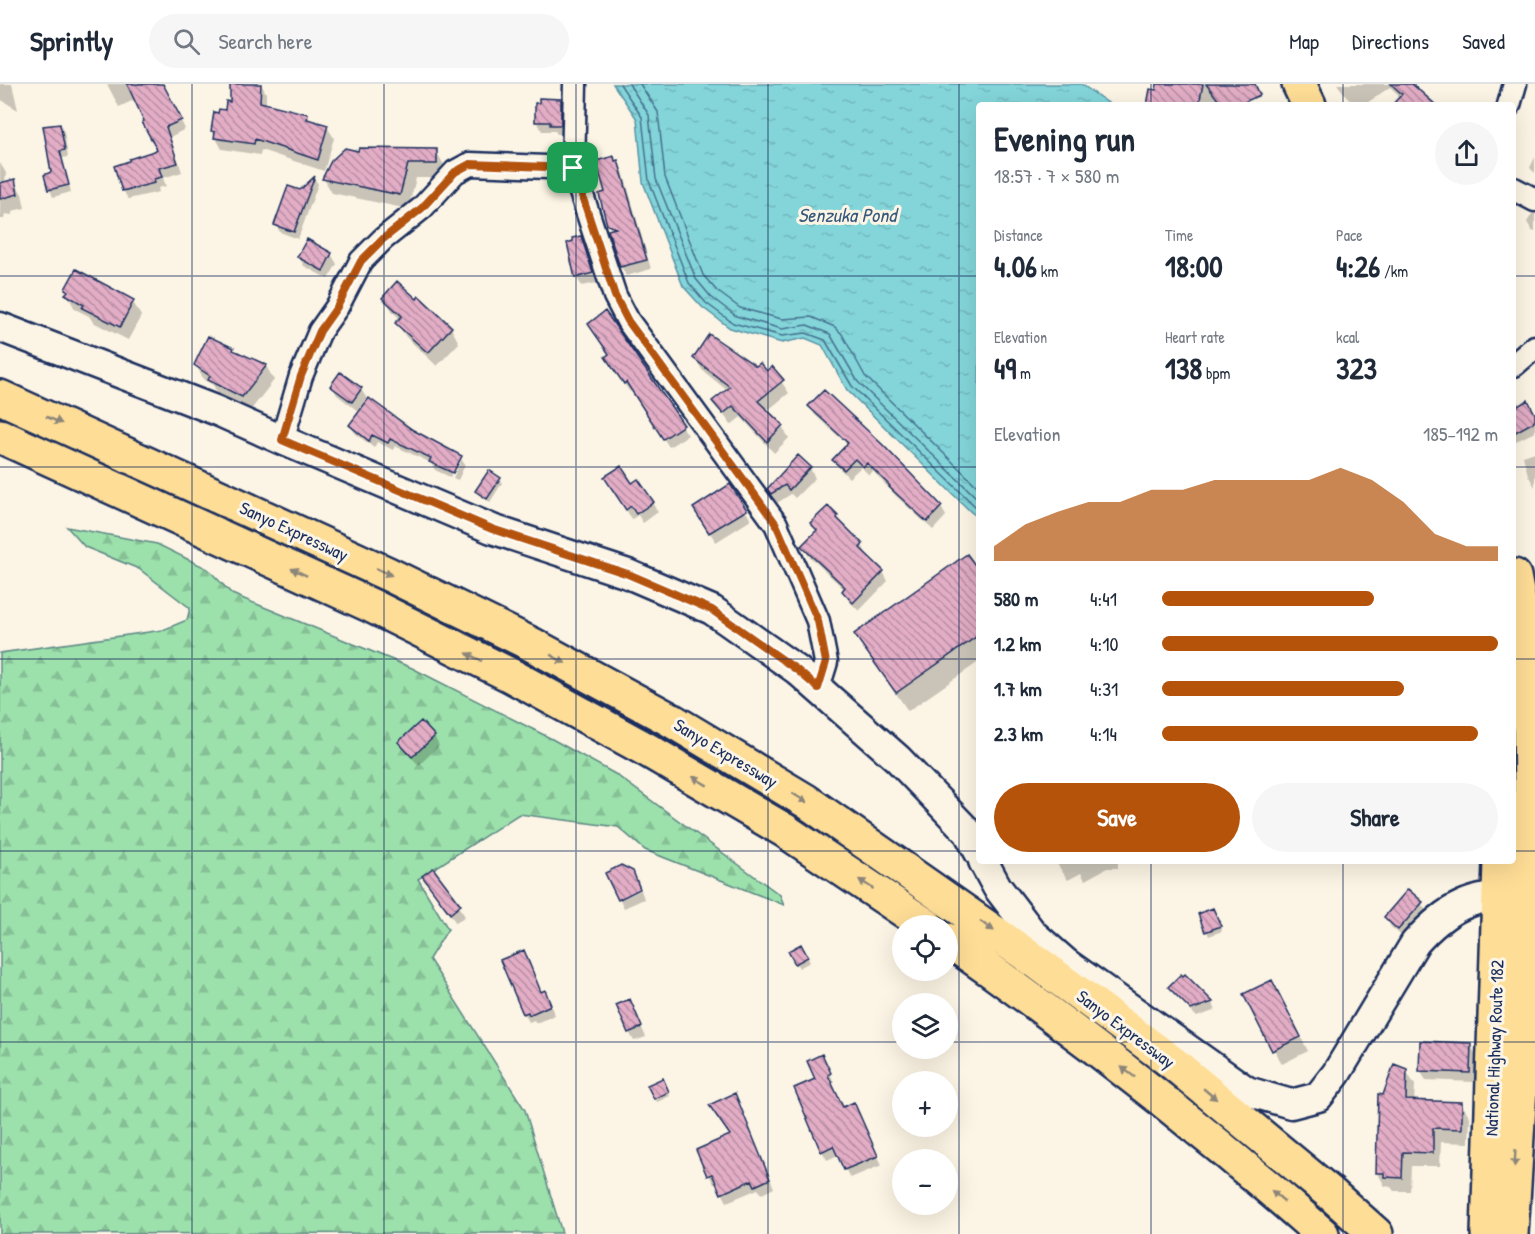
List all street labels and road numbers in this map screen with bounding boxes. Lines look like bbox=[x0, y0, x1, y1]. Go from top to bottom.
street label: Sanyo Expressway bbox=[236, 495, 353, 567]
street label: Sanyo Expressway bbox=[669, 712, 783, 794]
street label: National Highway Route 182 bbox=[1478, 959, 1510, 1137]
street label: Sanyo Expressway bbox=[1072, 984, 1181, 1074]

